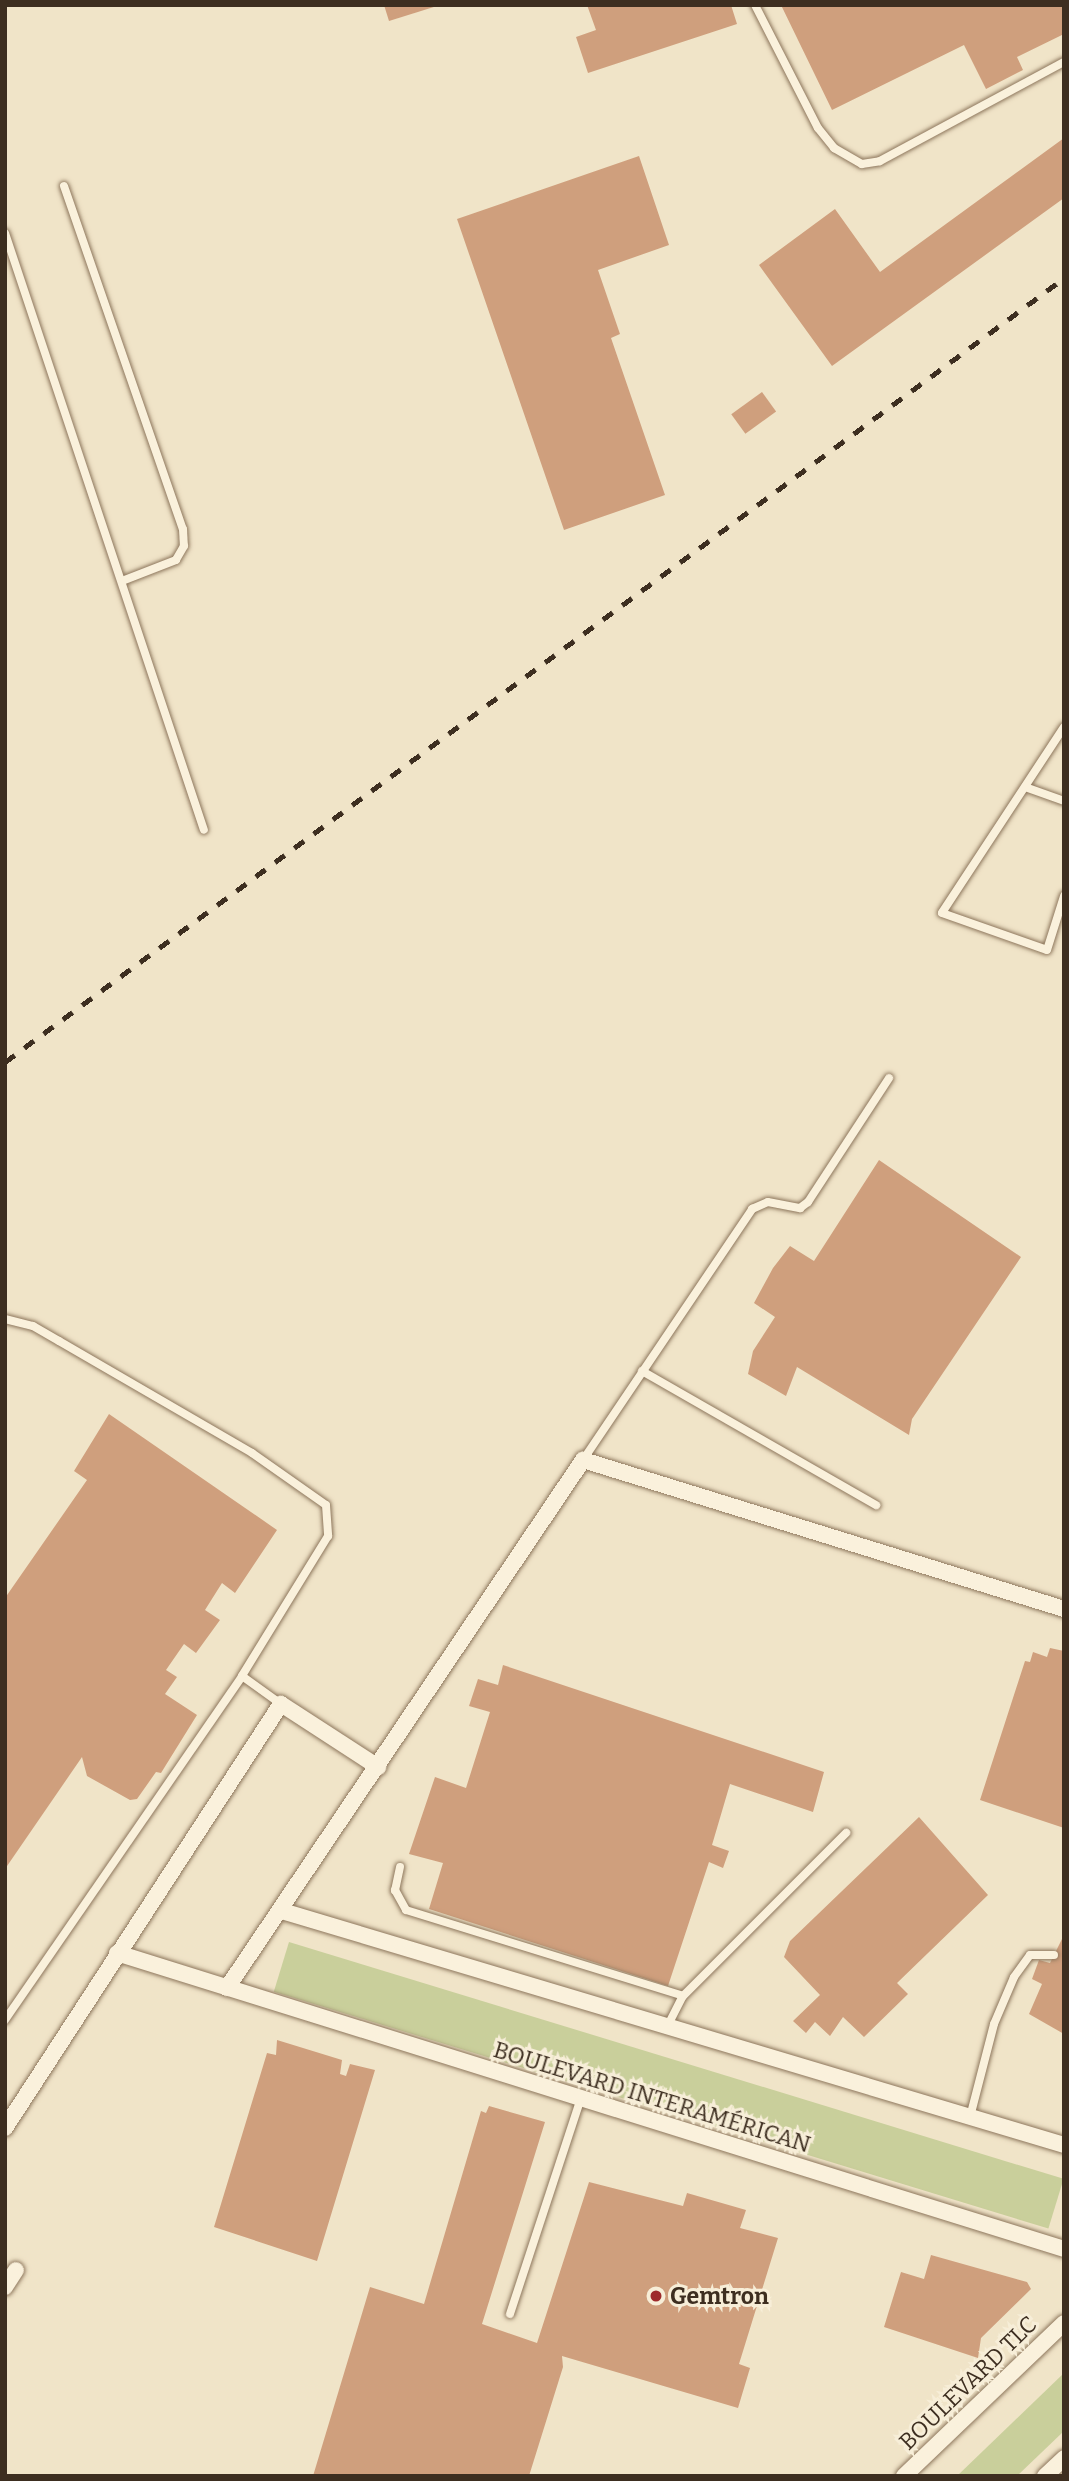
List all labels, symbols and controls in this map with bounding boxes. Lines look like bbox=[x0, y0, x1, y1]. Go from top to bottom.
street label: BOULEVARD INTERAMÉRICAN bbox=[490, 2036, 814, 2158]
place label: Gemtron bbox=[670, 2282, 769, 2310]
marker: Gemtron bbox=[648, 2288, 664, 2304]
street label: BOULEVARD TLC bbox=[894, 2310, 1042, 2456]

